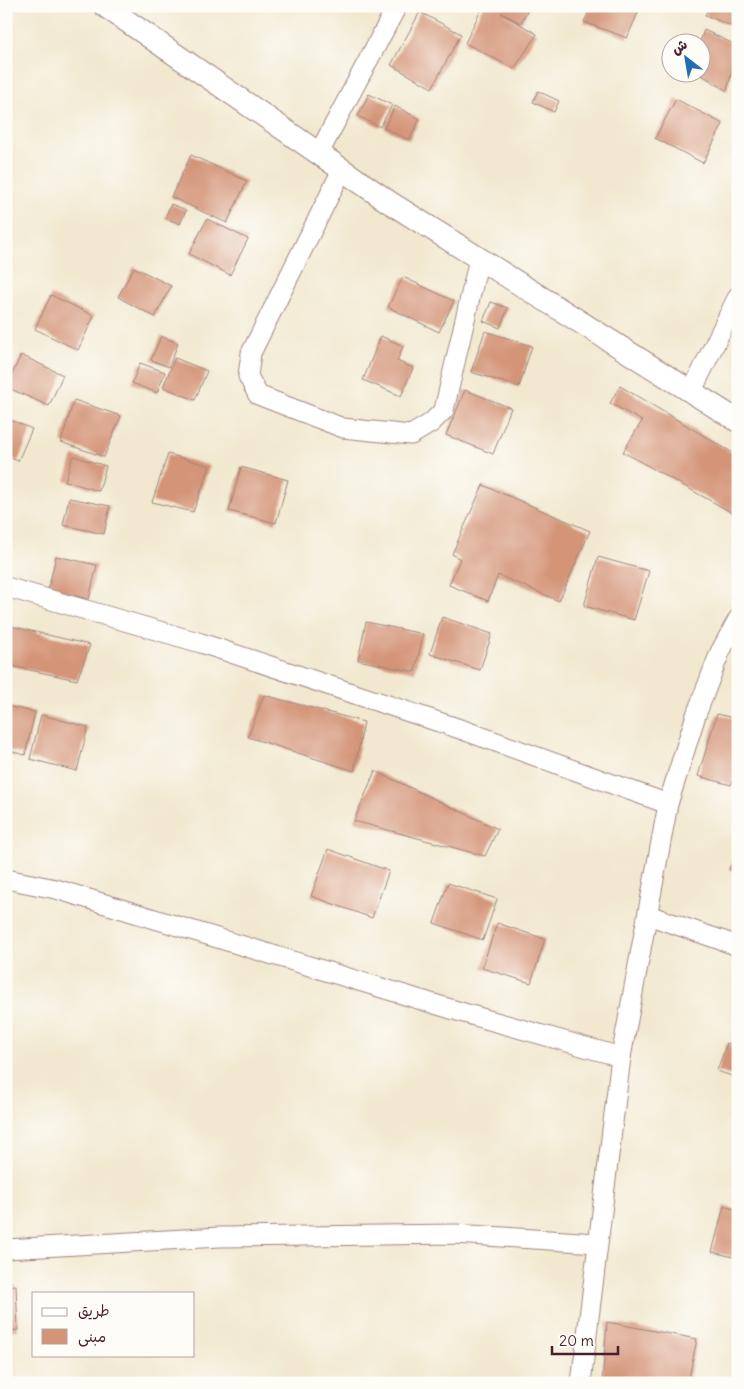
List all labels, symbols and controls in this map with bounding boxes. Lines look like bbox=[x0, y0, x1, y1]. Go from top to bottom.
north arrow bbox=[662, 32, 712, 82]
text: ش bbox=[668, 35, 691, 59]
legend bbox=[32, 1292, 195, 1356]
text: طريق bbox=[78, 1301, 110, 1320]
scale bar bbox=[552, 1324, 618, 1356]
text: مبنى bbox=[78, 1327, 106, 1347]
text: 20 m bbox=[559, 1331, 594, 1350]

